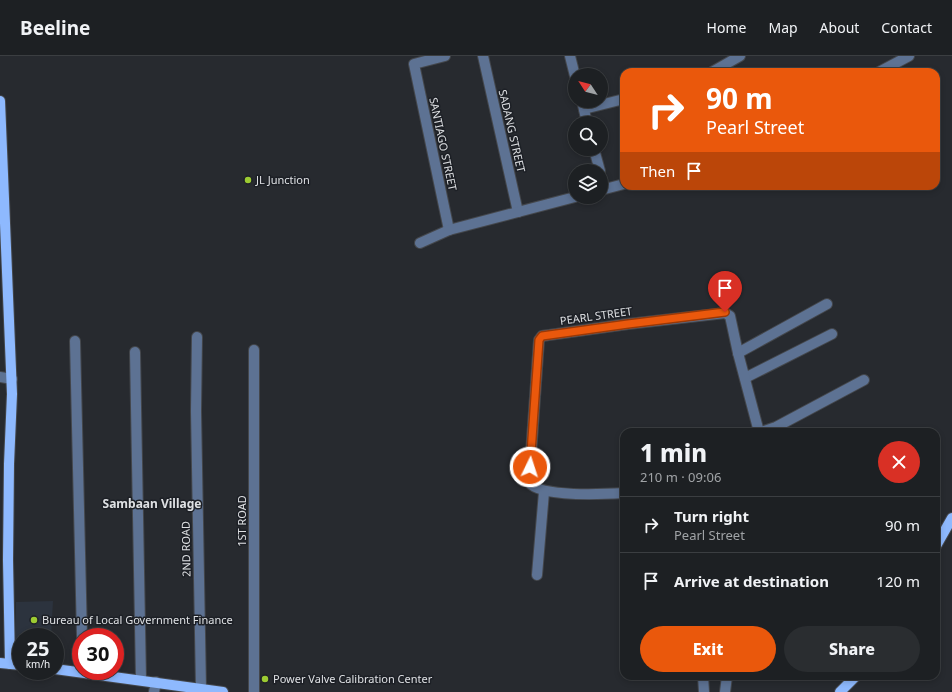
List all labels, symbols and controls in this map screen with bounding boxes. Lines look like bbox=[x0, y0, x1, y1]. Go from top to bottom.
text: Beeline bbox=[20, 15, 90, 41]
text: Home bbox=[707, 18, 746, 37]
text: Map bbox=[768, 18, 798, 37]
text: About bbox=[820, 18, 859, 37]
text: Contact bbox=[881, 18, 932, 37]
north arrow bbox=[568, 68, 608, 108]
map controls bbox=[568, 68, 608, 204]
text: 90 m bbox=[706, 79, 773, 117]
icon: right bbox=[640, 84, 692, 136]
street label: SADANG STREET bbox=[496, 88, 529, 174]
street label: SANTIAGO STREET bbox=[426, 96, 461, 192]
text: Pearl Street bbox=[706, 115, 804, 139]
button: search bbox=[568, 116, 608, 156]
icon: arrive bbox=[683, 160, 705, 182]
text: Then bbox=[640, 161, 675, 181]
button: layers bbox=[568, 164, 608, 204]
place label: JL Junction bbox=[255, 172, 310, 187]
marker: JL Junction bbox=[243, 175, 253, 185]
pin bbox=[708, 271, 742, 312]
icon: arrive bbox=[714, 277, 736, 299]
street label: PEARL STREET bbox=[559, 303, 633, 328]
text: 1 min bbox=[640, 436, 707, 469]
button: close bbox=[878, 441, 920, 483]
position arrow bbox=[509, 446, 551, 488]
text: 210 m · 09:06 bbox=[640, 468, 721, 486]
district label: Sambaan Village bbox=[103, 495, 201, 512]
street label: 1ST ROAD bbox=[234, 495, 249, 547]
text: Turn right bbox=[674, 506, 749, 526]
icon: right bbox=[640, 514, 662, 536]
text: 90 m bbox=[885, 515, 920, 535]
street label: 2ND ROAD bbox=[178, 521, 193, 577]
text: Pearl Street bbox=[674, 526, 745, 544]
icon: arrive bbox=[640, 570, 662, 592]
text: Arrive at destination bbox=[674, 571, 829, 591]
text: 120 m bbox=[876, 571, 920, 591]
place label: Bureau of Local Government Finance bbox=[42, 612, 233, 627]
marker: Bureau of Local Government Finance bbox=[29, 615, 39, 625]
button: Exit bbox=[640, 626, 776, 672]
button: Share bbox=[784, 626, 920, 672]
speed limit sign: 30 bbox=[72, 628, 124, 680]
text: 25 bbox=[27, 635, 49, 662]
text: km/h bbox=[26, 657, 50, 671]
place label: Power Valve Calibration Center bbox=[273, 671, 433, 686]
marker: Power Valve Calibration Center bbox=[260, 674, 270, 684]

